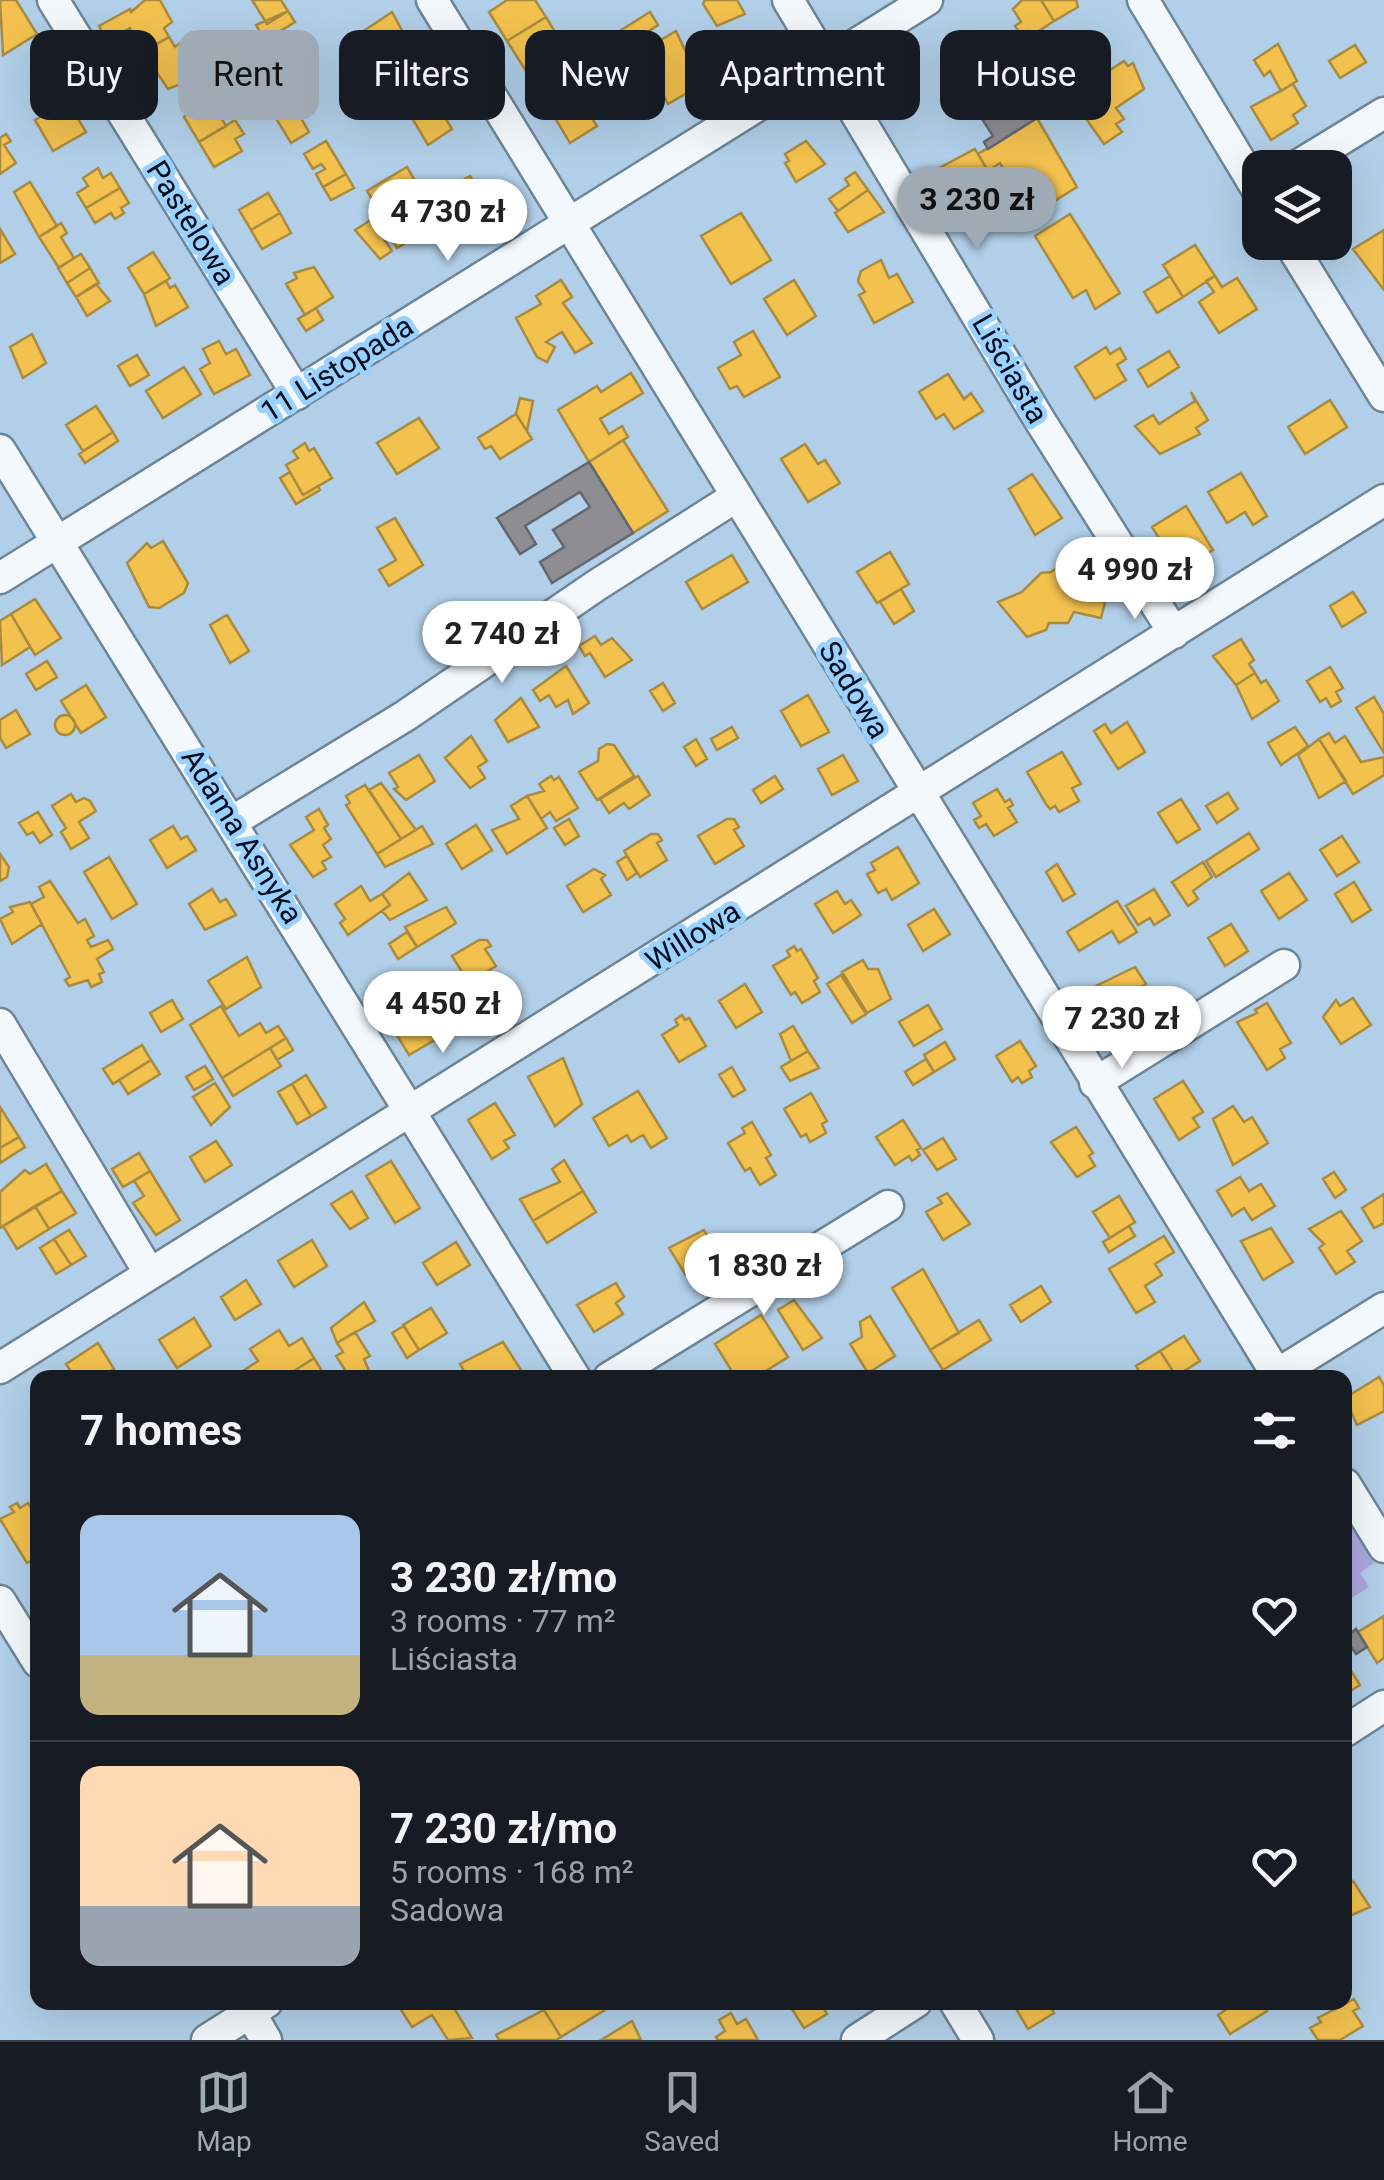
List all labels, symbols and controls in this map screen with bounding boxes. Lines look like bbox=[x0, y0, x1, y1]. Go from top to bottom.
chip: Buy bbox=[30, 30, 158, 120]
chip: Rent bbox=[178, 30, 319, 120]
chip: Filters bbox=[339, 30, 505, 120]
chip: New bbox=[525, 30, 665, 120]
chip: Apartment bbox=[685, 30, 920, 120]
chip: House bbox=[940, 30, 1111, 120]
map controls bbox=[1242, 150, 1352, 260]
button: layers bbox=[1242, 150, 1352, 260]
street label: Pastelowa bbox=[140, 154, 243, 291]
pin: 3 230 zł bbox=[874, 167, 1080, 252]
pin: 4 730 zł bbox=[345, 179, 551, 264]
text: 3 230 zł bbox=[919, 180, 1035, 218]
text: 4 730 zł bbox=[390, 192, 506, 230]
street label: 11 Listopada bbox=[254, 308, 419, 429]
street label: Liściasta bbox=[965, 308, 1056, 429]
pin: 4 990 zł bbox=[1032, 537, 1238, 622]
text: 4 990 zł bbox=[1077, 550, 1193, 588]
pin: 2 740 zł bbox=[399, 601, 605, 686]
text: 2 740 zł bbox=[444, 614, 560, 652]
street label: Sadowa bbox=[812, 635, 897, 745]
street label: Adama Asnyka bbox=[175, 742, 310, 930]
street label: Willowa bbox=[639, 893, 746, 978]
pin: 4 450 zł bbox=[340, 971, 546, 1056]
text: 4 450 zł bbox=[385, 984, 501, 1022]
pin: 7 230 zł bbox=[1019, 986, 1225, 1071]
text: 7 230 zł bbox=[1064, 999, 1180, 1037]
pin: 1 830 zł bbox=[661, 1233, 867, 1318]
text: 1 830 zł bbox=[706, 1246, 822, 1284]
icon: filters bbox=[1247, 1403, 1302, 1458]
text: 7 homes bbox=[80, 1406, 242, 1455]
text: 3 230 zł/mo bbox=[390, 1553, 617, 1602]
icon: home bbox=[160, 1555, 280, 1675]
icon: heart bbox=[1247, 1588, 1302, 1643]
text: 3 rooms · 77 m² bbox=[390, 1602, 615, 1640]
text: Liściasta bbox=[390, 1640, 518, 1678]
text: 7 230 zł/mo bbox=[390, 1804, 617, 1853]
icon: home bbox=[160, 1806, 280, 1926]
icon: heart bbox=[1247, 1839, 1302, 1894]
text: 5 rooms · 168 m² bbox=[390, 1853, 633, 1891]
text: Sadowa bbox=[390, 1891, 504, 1929]
tab: Map bbox=[196, 2065, 252, 2158]
tab: Saved bbox=[644, 2065, 720, 2158]
tab: Home bbox=[1112, 2065, 1188, 2158]

